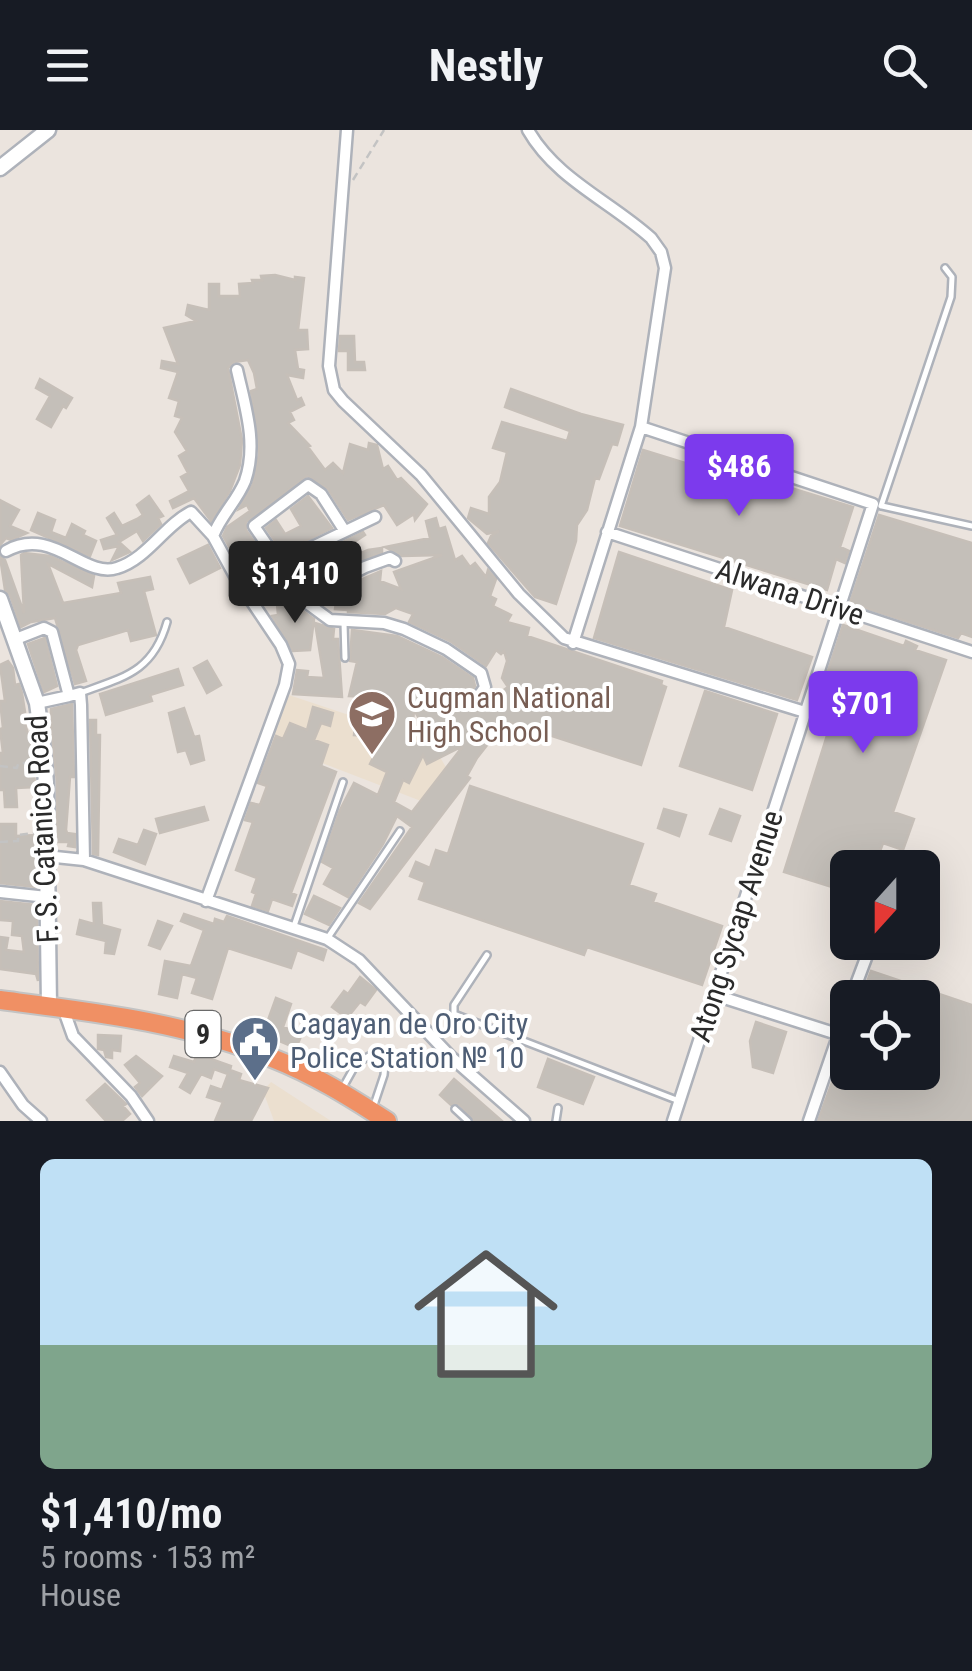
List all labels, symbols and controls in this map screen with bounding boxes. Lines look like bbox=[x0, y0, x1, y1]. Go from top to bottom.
icon: menu bbox=[40, 38, 95, 93]
icon: search bbox=[877, 38, 932, 93]
text: Nestly bbox=[429, 39, 543, 92]
pin: $486 bbox=[680, 434, 798, 519]
text: $486 bbox=[707, 447, 771, 485]
pin: $1,410 bbox=[214, 541, 376, 626]
street label: Alwana Drive bbox=[712, 552, 868, 632]
text: $1,410 bbox=[251, 554, 339, 592]
pin: $701 bbox=[804, 671, 922, 756]
place label: Cugman National High School bbox=[407, 680, 611, 749]
text: $701 bbox=[831, 684, 895, 722]
school or university icon: Cugman National High School bbox=[346, 688, 398, 756]
street label: F. S. Catanico Road bbox=[19, 714, 65, 944]
street label: Atong Sycap Avenue bbox=[682, 806, 790, 1046]
north arrow bbox=[830, 850, 940, 960]
map controls bbox=[830, 850, 940, 1090]
button: locate bbox=[830, 980, 940, 1090]
place label: Cagayan de Oro City Police Station № 10 bbox=[290, 1006, 528, 1075]
road number: 9 bbox=[186, 1011, 220, 1057]
public building icon: Cagayan de Oro City Police Station № 10 bbox=[229, 1014, 281, 1082]
icon: home bbox=[396, 1224, 576, 1404]
text: $1,410/mo bbox=[40, 1489, 222, 1538]
text: 5 rooms · 153 m² bbox=[40, 1538, 255, 1576]
text: House bbox=[40, 1576, 121, 1614]

